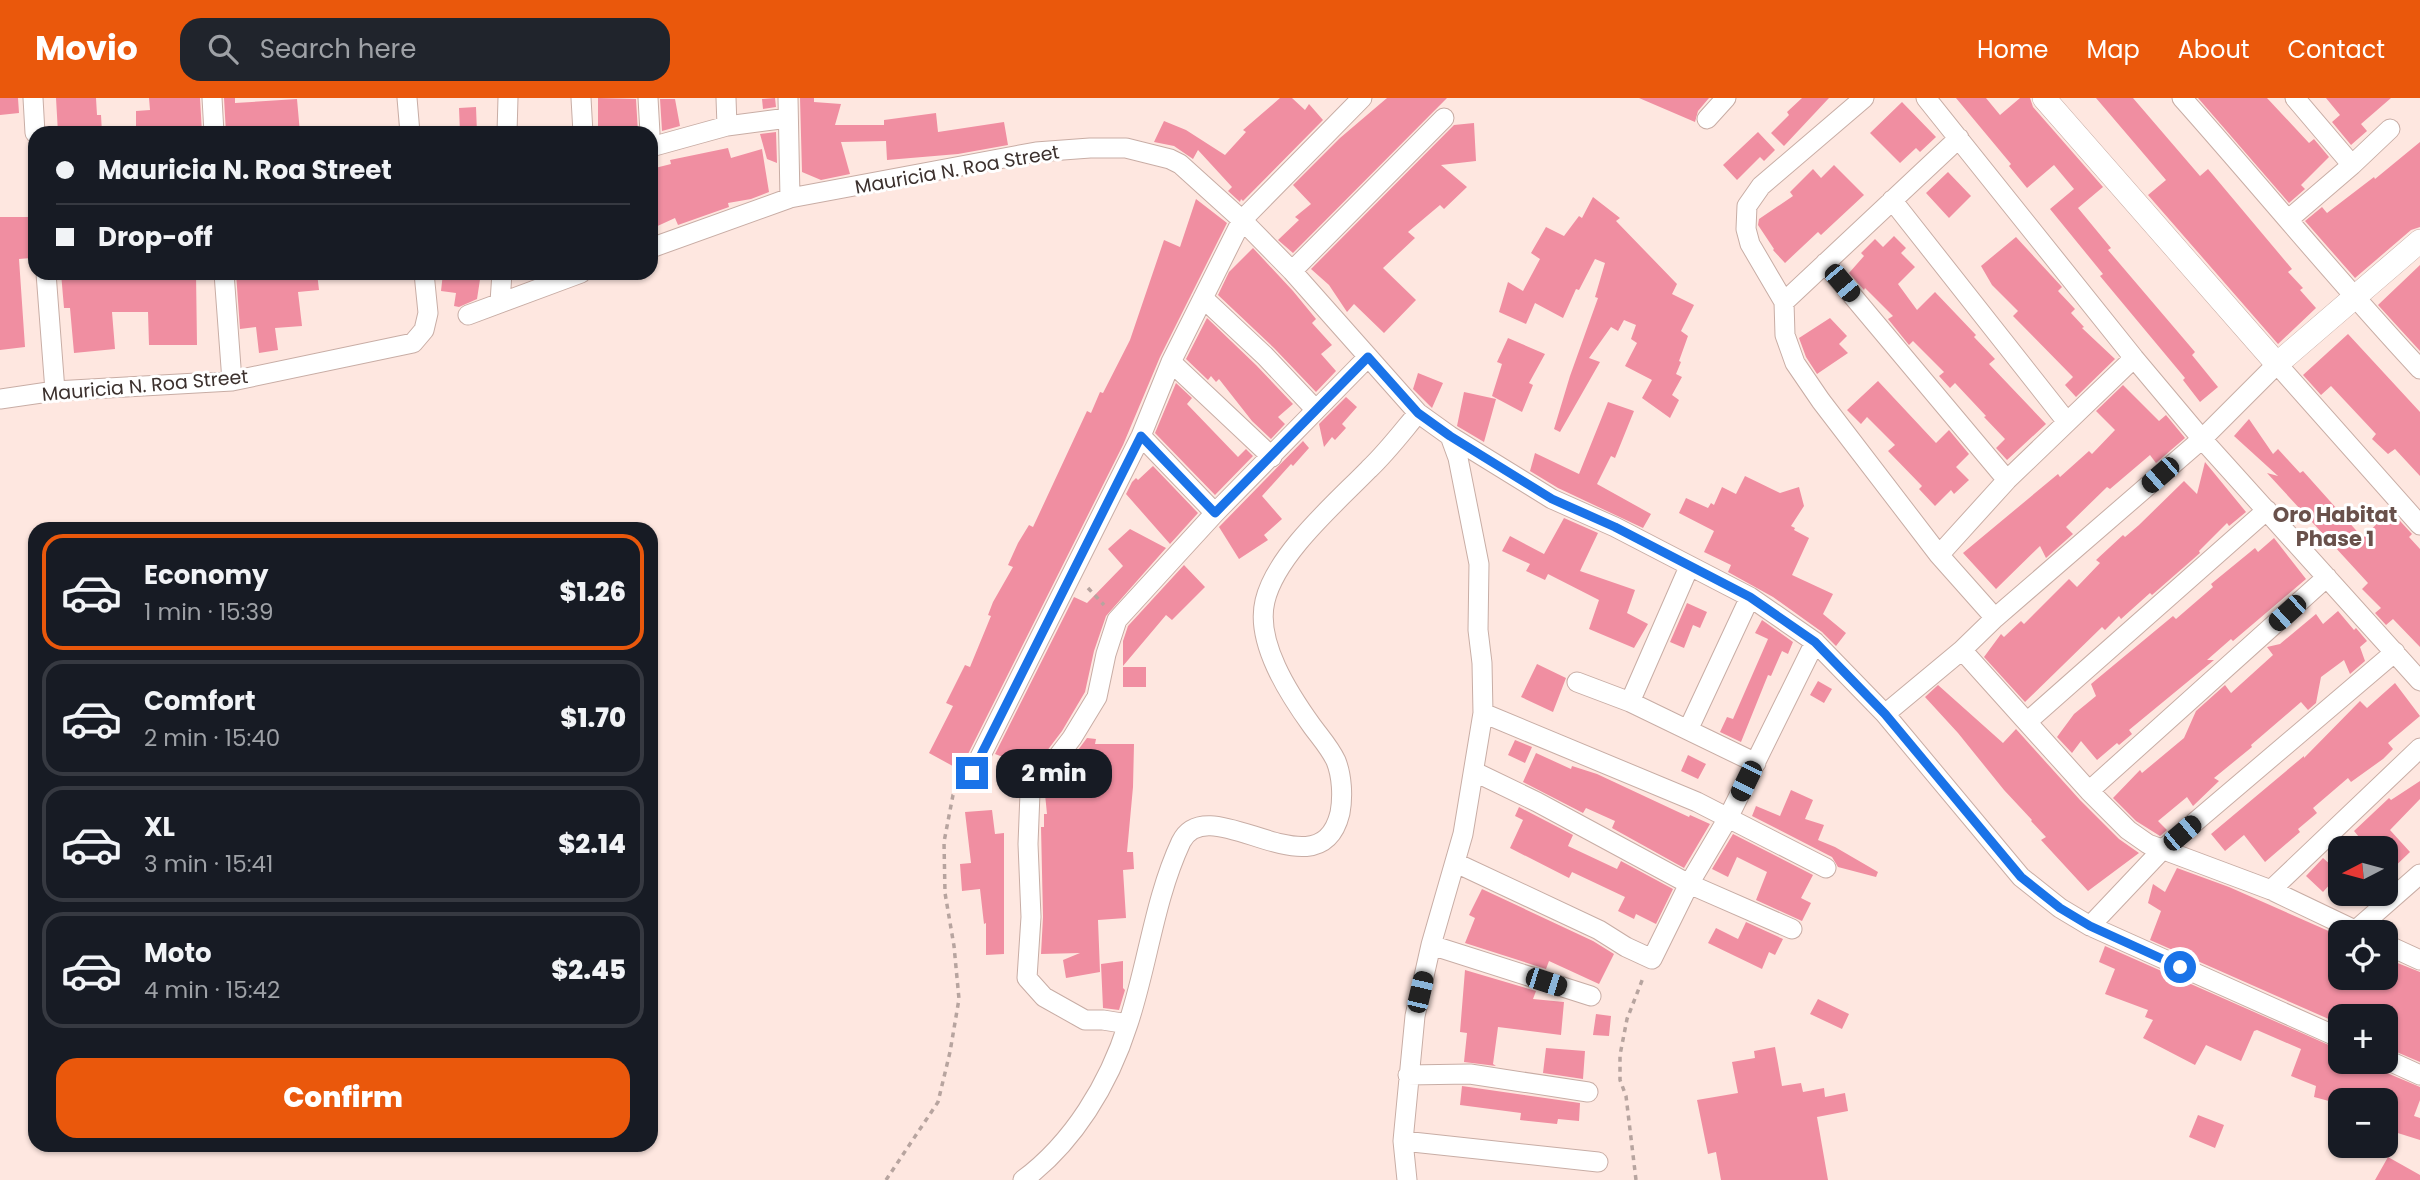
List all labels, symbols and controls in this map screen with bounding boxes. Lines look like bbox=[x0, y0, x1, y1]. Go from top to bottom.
search box bbox=[180, 18, 670, 81]
text: Movio bbox=[35, 25, 138, 72]
icon: search bbox=[204, 30, 242, 68]
text: Search here bbox=[260, 31, 416, 67]
text: Home bbox=[1977, 33, 2049, 66]
text: Map bbox=[2087, 33, 2140, 66]
text: About bbox=[2178, 33, 2249, 66]
text: Contact bbox=[2287, 33, 2385, 66]
street label: Mauricia N. Roa Street bbox=[853, 138, 1061, 201]
text: Mauricia N. Roa Street bbox=[98, 152, 392, 188]
text: Drop-off bbox=[98, 219, 213, 255]
car bbox=[1821, 260, 1864, 306]
street label: Mauricia N. Roa Street bbox=[41, 363, 249, 408]
car bbox=[2138, 453, 2183, 497]
district label: Oro Habitat Phase 1 bbox=[2273, 500, 2397, 553]
text: Economy bbox=[144, 557, 268, 593]
icon: car bbox=[60, 561, 123, 624]
text: $1.26 bbox=[560, 574, 626, 610]
car bbox=[2265, 591, 2310, 635]
text: 1 min · 15:39 bbox=[144, 596, 273, 628]
text: Comfort bbox=[144, 683, 256, 719]
icon: car bbox=[60, 687, 123, 750]
text: $1.70 bbox=[560, 700, 626, 736]
text: 2 min · 15:40 bbox=[144, 722, 280, 754]
callout: 2 min bbox=[996, 748, 1112, 798]
route end bbox=[956, 757, 988, 789]
text: 2 min bbox=[1022, 757, 1086, 789]
car bbox=[1728, 758, 1765, 804]
text: XL bbox=[144, 809, 175, 845]
car bbox=[2160, 811, 2205, 855]
icon: car bbox=[60, 813, 123, 876]
text: $2.14 bbox=[558, 826, 626, 862]
north arrow bbox=[2328, 836, 2398, 906]
map controls bbox=[2328, 836, 2398, 1158]
text: 3 min · 15:41 bbox=[144, 848, 273, 880]
button: locate bbox=[2328, 920, 2398, 990]
text: Moto bbox=[144, 935, 212, 971]
icon: car bbox=[60, 939, 123, 1002]
route start bbox=[2164, 951, 2196, 983]
text: $2.45 bbox=[551, 952, 626, 988]
car bbox=[1523, 966, 1570, 998]
car bbox=[1406, 969, 1435, 1015]
text: 4 min · 15:42 bbox=[144, 974, 280, 1006]
button: + bbox=[2328, 1004, 2398, 1074]
button: Confirm bbox=[56, 1058, 630, 1138]
button: − bbox=[2328, 1088, 2398, 1158]

